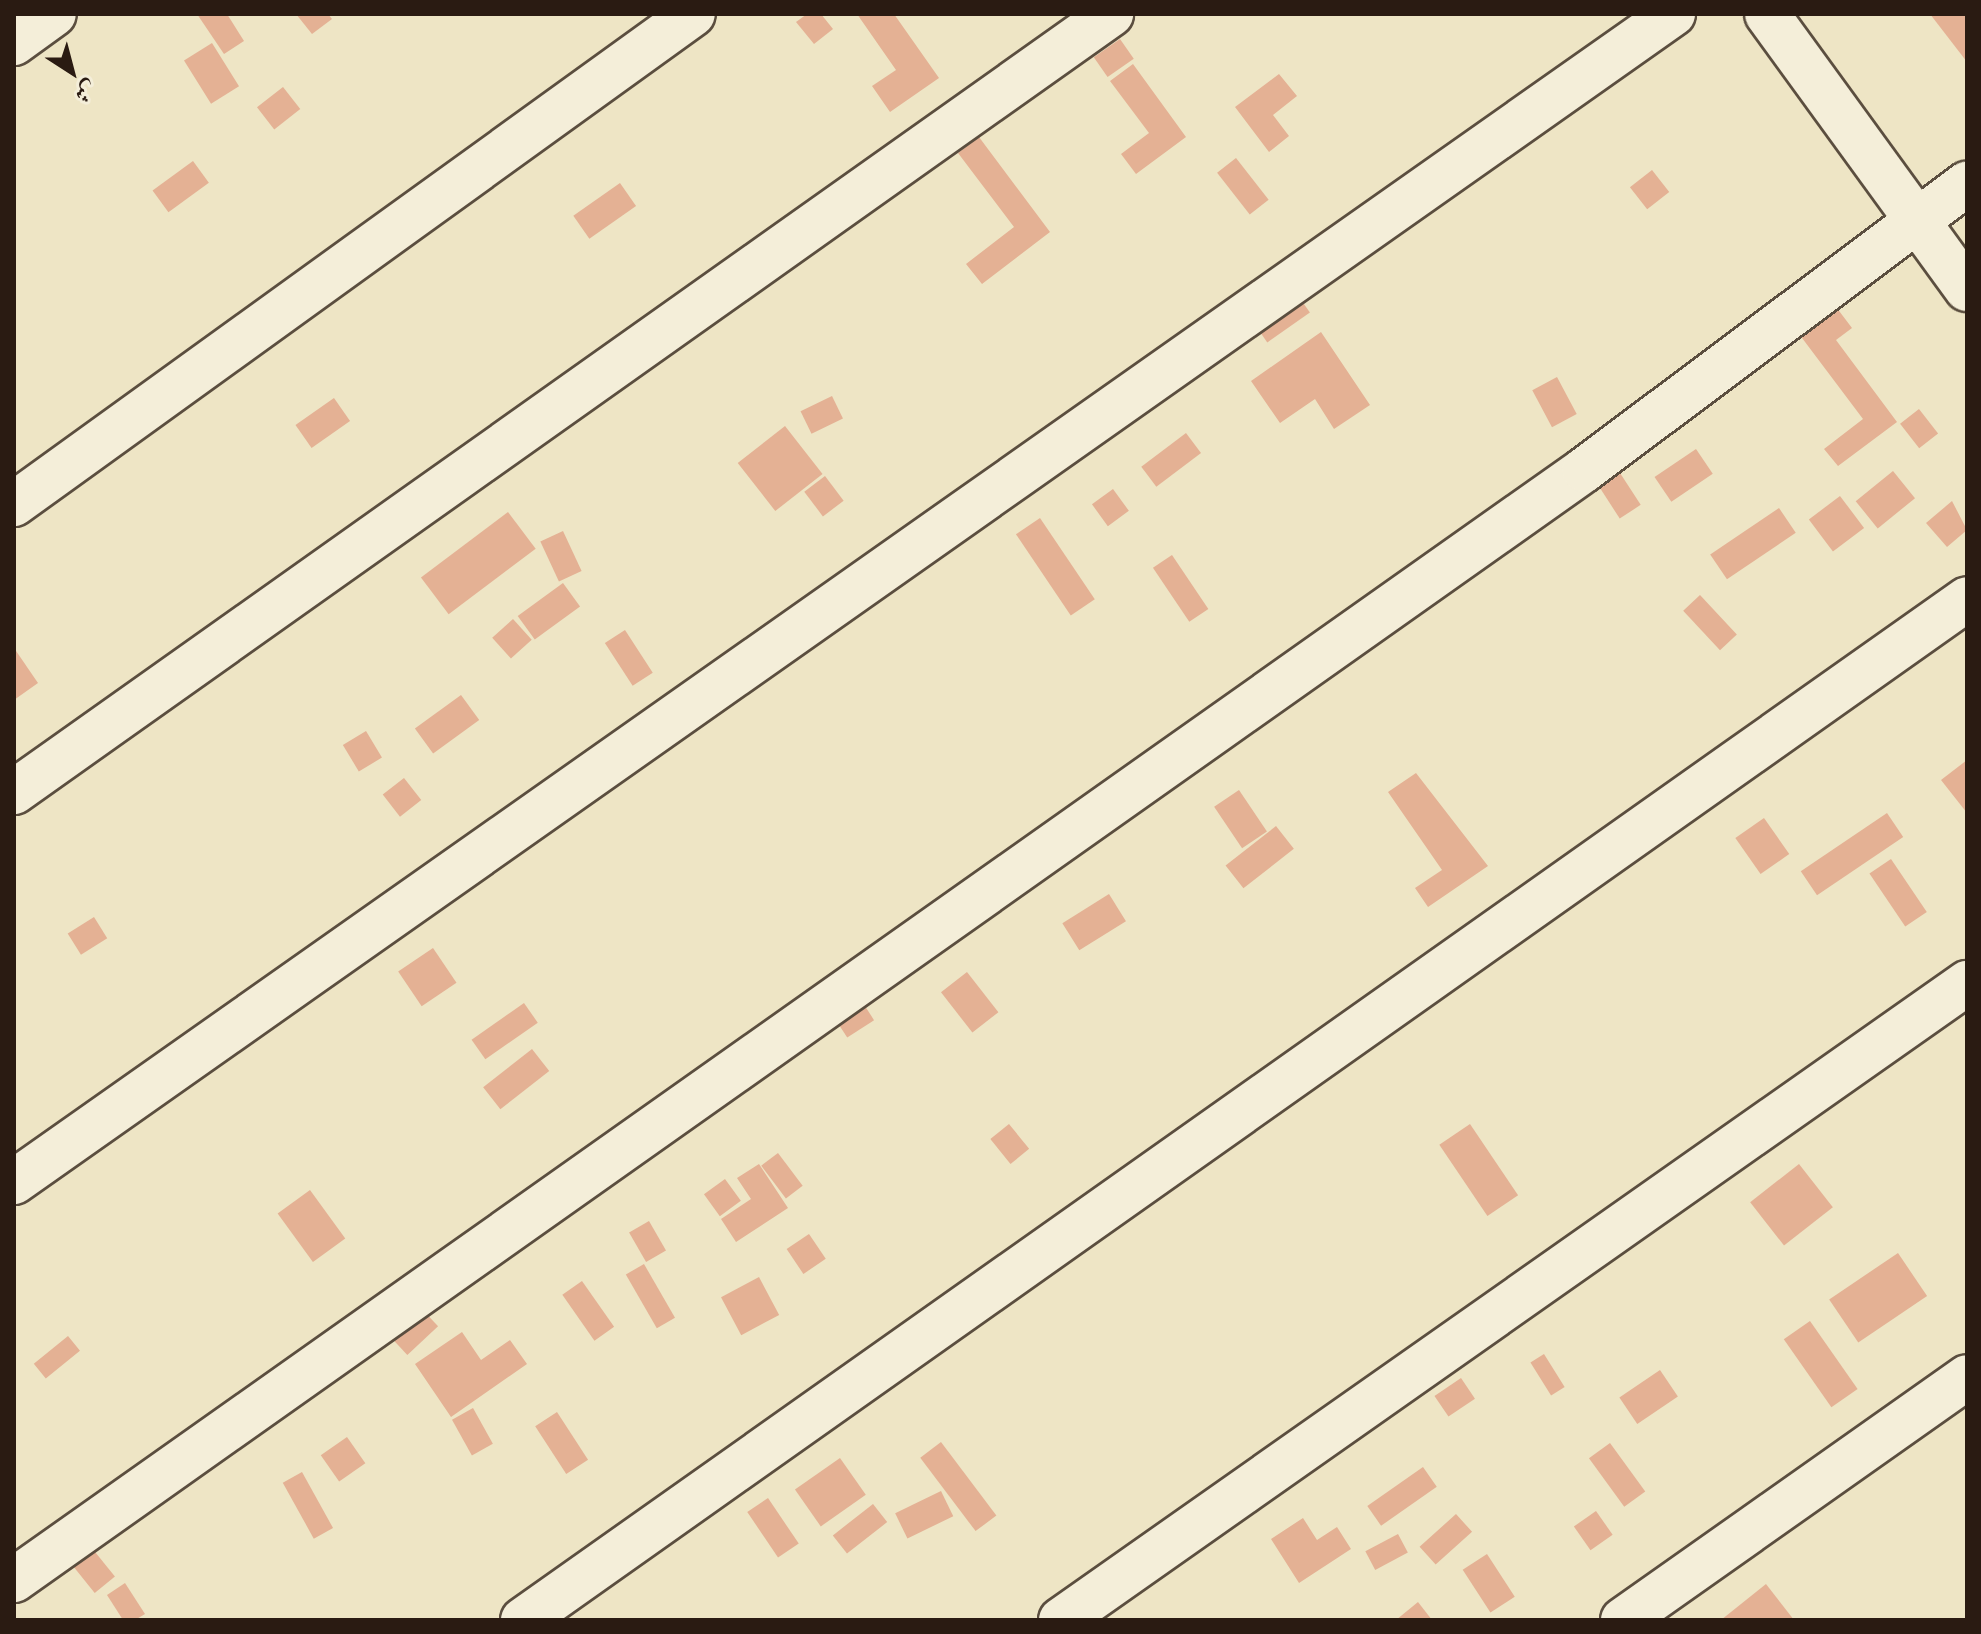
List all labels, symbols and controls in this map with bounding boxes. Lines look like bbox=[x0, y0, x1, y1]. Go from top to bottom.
north arrow bbox=[32, 32, 112, 112]
text: ش bbox=[68, 73, 104, 110]

